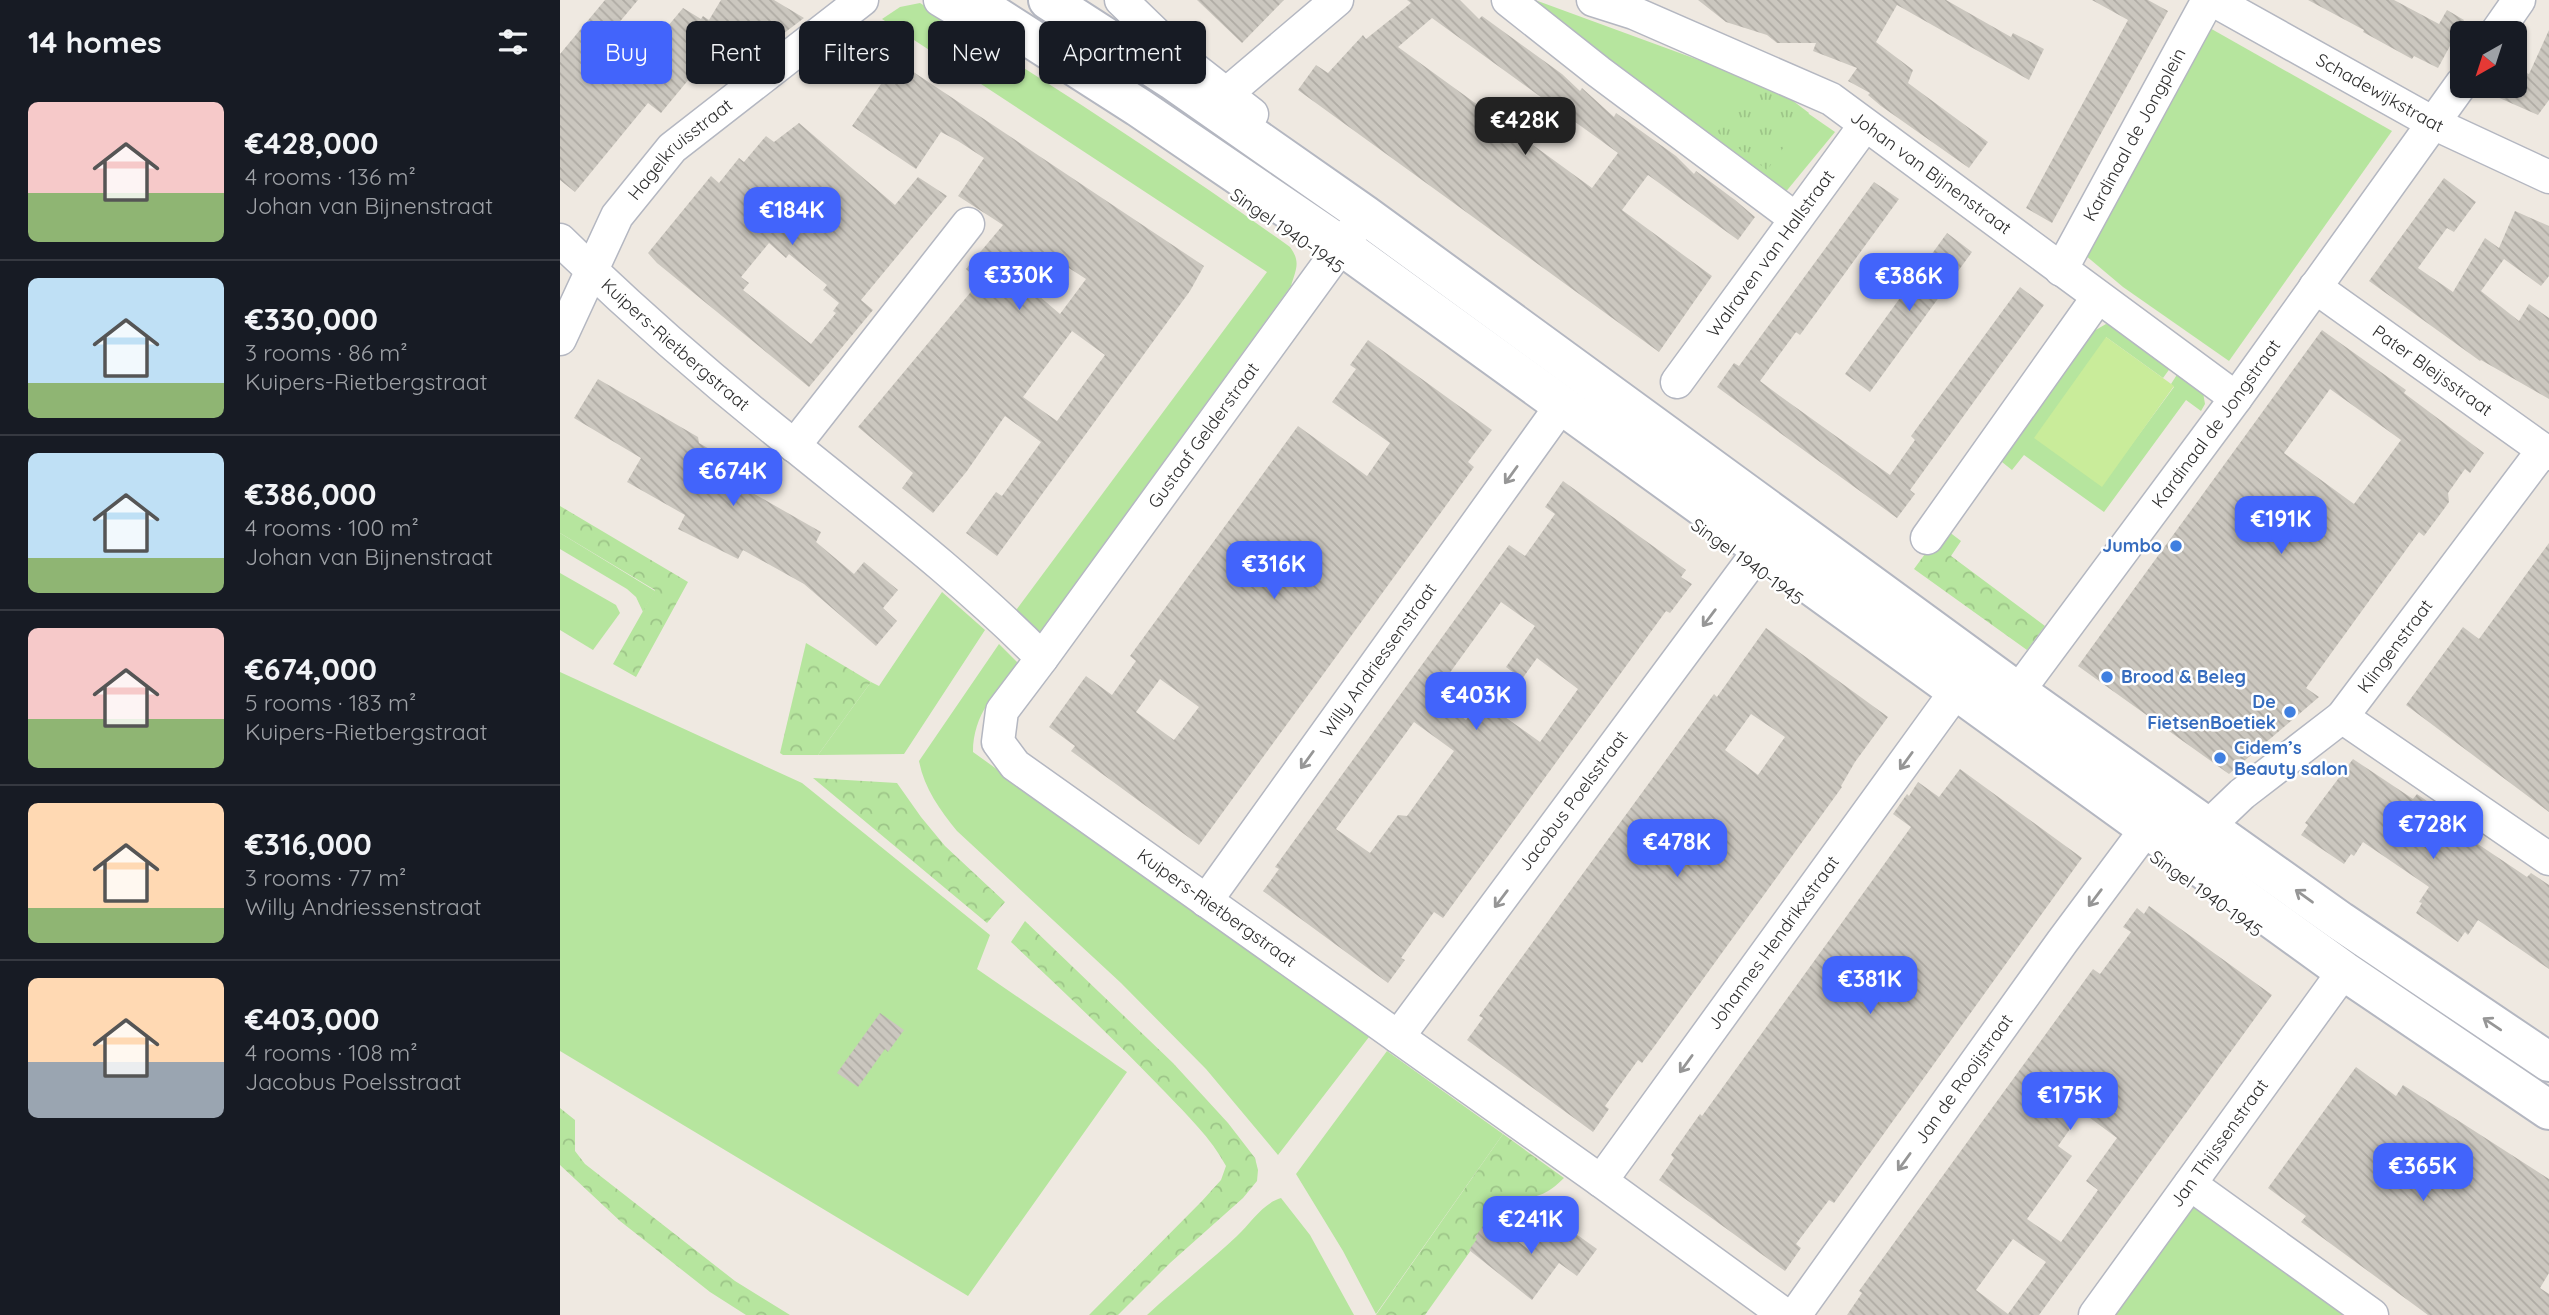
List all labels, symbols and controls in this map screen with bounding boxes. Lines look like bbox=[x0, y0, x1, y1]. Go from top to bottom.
chip: Buy bbox=[581, 21, 672, 84]
chip: Rent bbox=[686, 21, 785, 84]
chip: Filters bbox=[799, 21, 914, 84]
chip: New bbox=[928, 21, 1025, 84]
chip: Apartment bbox=[1039, 21, 1206, 84]
north arrow bbox=[2450, 21, 2527, 98]
map controls bbox=[2450, 21, 2527, 98]
text: 14 homes bbox=[28, 23, 162, 61]
icon: filters bbox=[494, 23, 532, 61]
street label: Kardinaal de Jongplein bbox=[2078, 44, 2191, 225]
street label: Schadewijkstraat bbox=[2312, 48, 2447, 137]
street label: Hagelkruisstraat bbox=[623, 93, 737, 205]
pin: €428K bbox=[1476, 97, 1574, 157]
text: €428K bbox=[1491, 105, 1559, 134]
street label: Johan van Bijnenstraat bbox=[1846, 105, 2016, 239]
text: €428,000 bbox=[245, 124, 378, 162]
icon: home bbox=[84, 130, 168, 214]
text: 4 rooms · 136 m² bbox=[245, 162, 416, 191]
street label: Walraven van Hallstraat bbox=[1702, 165, 1839, 342]
street label: Singel 1940-1945 bbox=[1226, 183, 1349, 278]
pin: €184K bbox=[743, 188, 841, 247]
text: Johan van Bijnenstraat bbox=[245, 191, 493, 220]
text: €184K bbox=[760, 195, 824, 224]
pin: €330K bbox=[970, 252, 1068, 312]
pin: €386K bbox=[1860, 254, 1958, 313]
text: €330K bbox=[985, 260, 1053, 289]
text: €386K bbox=[1875, 261, 1943, 290]
street label: Kuipers-Rietbergstraat bbox=[597, 273, 755, 416]
text: €330,000 bbox=[245, 300, 378, 338]
icon: home bbox=[84, 306, 168, 390]
street label: Pater Bleijsstraat bbox=[2368, 320, 2497, 421]
street label: Kardinaal de Jongstraat bbox=[2146, 334, 2285, 512]
text: 3 rooms · 86 m² bbox=[245, 338, 408, 367]
street label: Gustaaf Gelderstraat bbox=[1143, 358, 1264, 513]
text: Kuipers-Rietbergstraat bbox=[245, 367, 488, 396]
pin: €674K bbox=[684, 448, 782, 508]
text: €674K bbox=[699, 456, 767, 485]
one-way arrow bbox=[1504, 465, 1519, 484]
text: €386,000 bbox=[245, 475, 376, 513]
icon: home bbox=[84, 481, 168, 565]
pin: €191K bbox=[2232, 496, 2330, 556]
text: €191K bbox=[2251, 504, 2311, 533]
text: 4 rooms · 100 m² bbox=[245, 513, 419, 542]
street label: Singel 1940-1945 bbox=[1686, 513, 1808, 610]
place label: Jumbo bbox=[2102, 534, 2162, 557]
marker: Jumbo bbox=[2168, 538, 2184, 554]
text: Johan van Bijnenstraat bbox=[245, 542, 493, 571]
pin: €316K bbox=[1225, 542, 1323, 601]
text: €316K bbox=[1242, 549, 1306, 578]
street label: Willy Andriessenstraat bbox=[1315, 578, 1441, 742]
street label: Klingenstraat bbox=[2352, 595, 2437, 698]
one-way arrow bbox=[1702, 608, 1717, 627]
text: €674,000 bbox=[245, 650, 377, 688]
icon: home bbox=[84, 656, 168, 740]
place label: Brood & Beleg bbox=[2121, 665, 2246, 688]
marker: Brood & Beleg bbox=[2099, 669, 2115, 685]
pin: €403K bbox=[1427, 672, 1525, 732]
text: €403K bbox=[1441, 680, 1511, 709]
text: 5 rooms · 183 m² bbox=[245, 688, 416, 717]
place label: De FietsenBoetiek bbox=[2147, 690, 2276, 734]
marker: De FietsenBoetiek bbox=[2282, 704, 2298, 720]
text: Kuipers-Rietbergstraat bbox=[245, 717, 488, 746]
street label: Jacobus Poelsstraat bbox=[1513, 726, 1633, 876]
place label: Cidem’s Beauty salon bbox=[2234, 736, 2348, 780]
one-way arrow bbox=[1300, 750, 1315, 769]
marker: Cidem’s Beauty salon bbox=[2212, 750, 2228, 766]
one-way arrow bbox=[1899, 751, 1914, 770]
pin: €728K bbox=[2384, 802, 2482, 861]
text: €728K bbox=[2399, 809, 2467, 838]
pin: €478K bbox=[1628, 820, 1726, 879]
text: €316,000 bbox=[245, 825, 372, 863]
text: €478K bbox=[1643, 827, 1711, 856]
icon: home bbox=[84, 831, 168, 915]
street label: Kuipers-Rietbergstraat bbox=[1133, 843, 1301, 972]
street label: Singel 1940-1945 bbox=[2145, 845, 2267, 942]
street label: Johannes Hendrikxstraat bbox=[1702, 851, 1844, 1034]
text: 3 rooms · 77 m² bbox=[245, 863, 406, 892]
one-way arrow bbox=[1493, 889, 1508, 908]
one-way arrow bbox=[2087, 889, 2102, 907]
one-way arrow bbox=[2295, 889, 2314, 904]
text: Willy Andriessenstraat bbox=[245, 892, 482, 921]
pin: €381K bbox=[1821, 956, 1919, 1016]
text: €381K bbox=[1838, 964, 1902, 993]
text: €403,000 bbox=[245, 1000, 380, 1038]
icon: home bbox=[84, 1006, 168, 1090]
street label: Jan de Rooijstraat bbox=[1909, 1009, 2018, 1148]
one-way arrow bbox=[2483, 1017, 2503, 1031]
text: 4 rooms · 108 m² bbox=[245, 1038, 418, 1067]
one-way arrow bbox=[1679, 1054, 1694, 1073]
text: Jacobus Poelsstraat bbox=[245, 1067, 462, 1096]
pin: €175K bbox=[2021, 1072, 2119, 1132]
street label: Jan Thijssenstraat bbox=[2165, 1074, 2273, 1212]
text: €175K bbox=[2038, 1080, 2102, 1109]
pin: €365K bbox=[2374, 1144, 2472, 1203]
text: €365K bbox=[2389, 1151, 2457, 1180]
one-way arrow bbox=[1897, 1153, 1912, 1172]
pin: €241K bbox=[1482, 1196, 1580, 1256]
text: €241K bbox=[1499, 1204, 1563, 1233]

